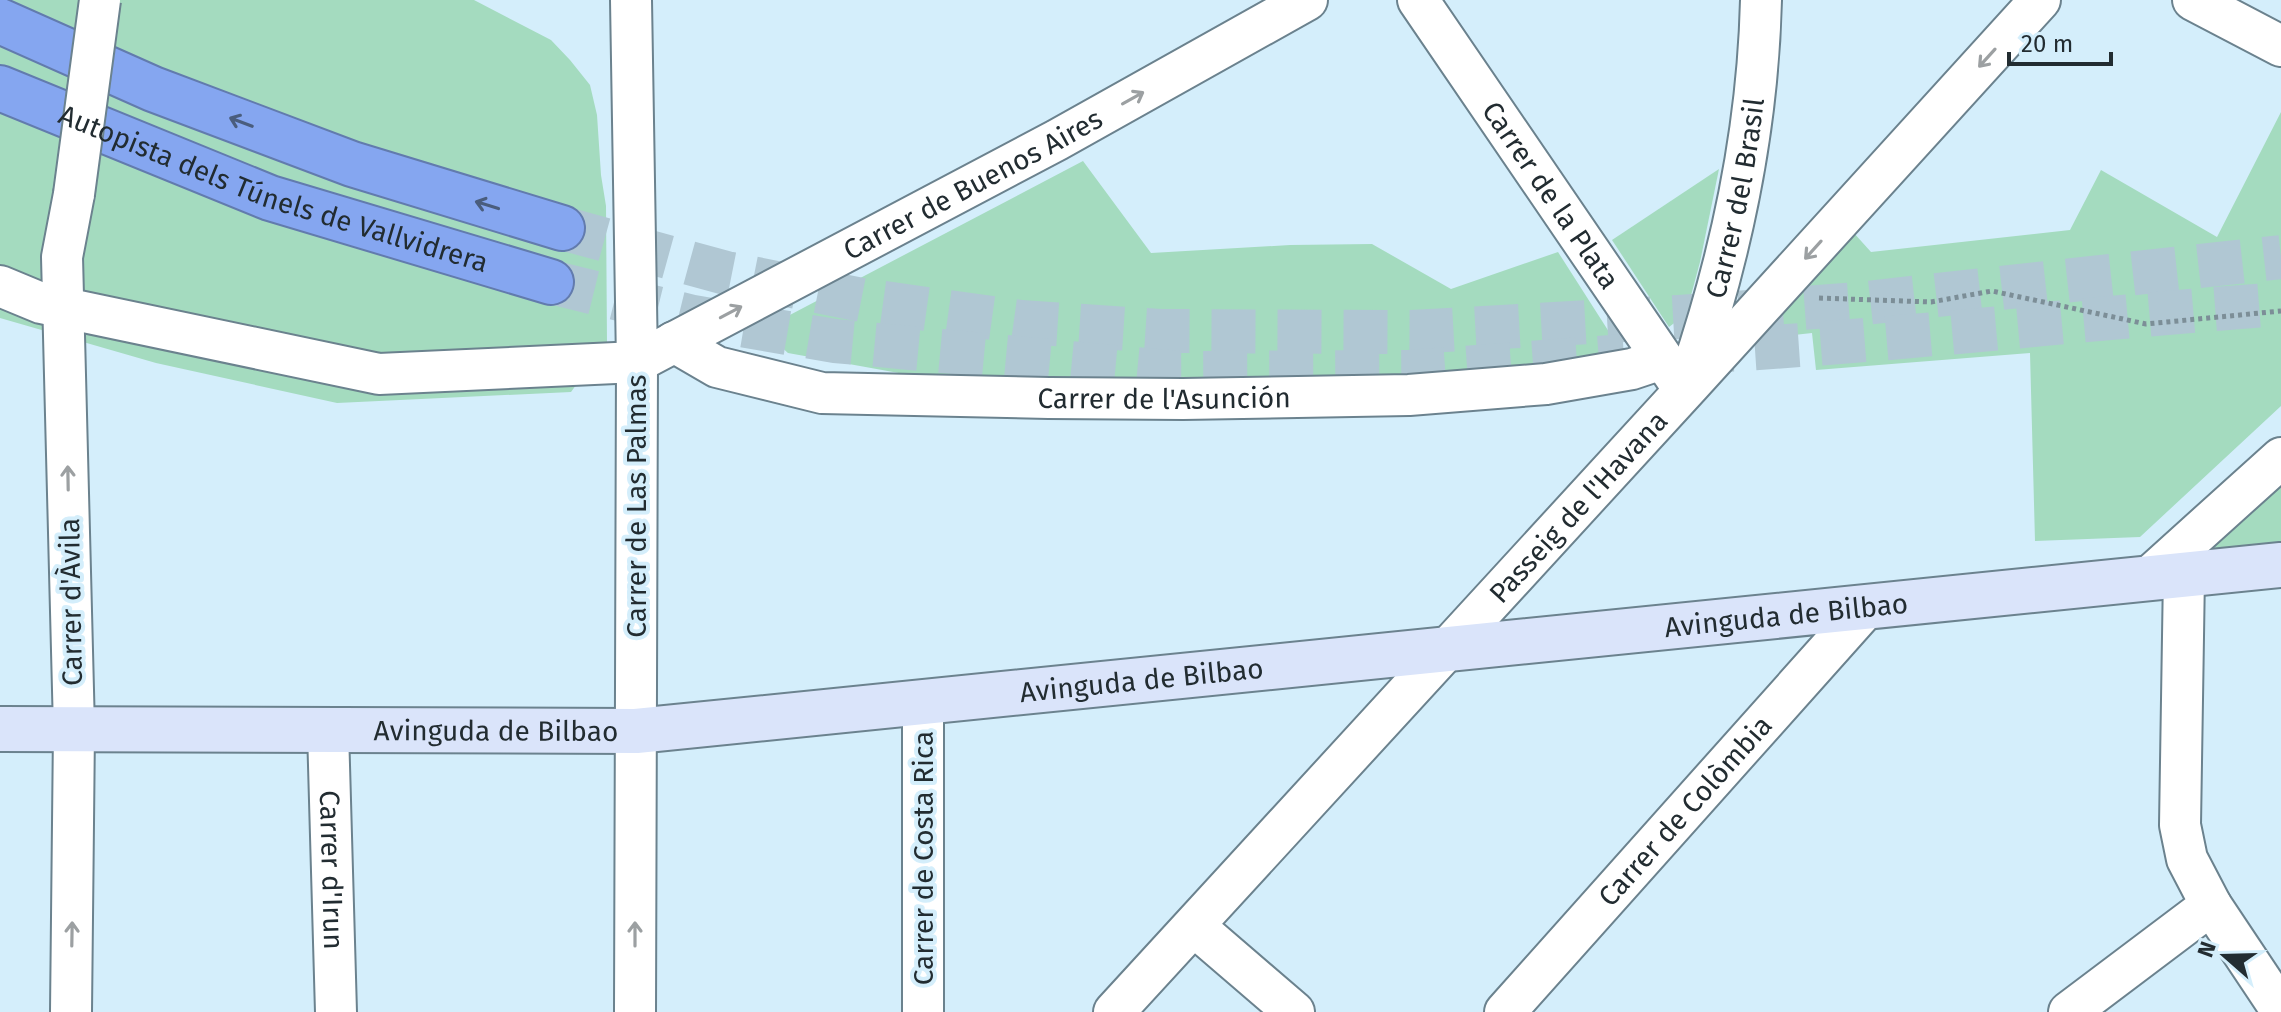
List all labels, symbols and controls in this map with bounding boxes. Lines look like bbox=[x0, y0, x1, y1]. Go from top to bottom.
scale bar bbox=[2009, 16, 2111, 66]
text: 20 m bbox=[2021, 30, 2073, 58]
one-way arrow bbox=[1979, 47, 1997, 67]
one-way arrow bbox=[1121, 89, 1144, 105]
street label: Carrer de la Plata bbox=[1476, 95, 1627, 295]
street label: Carrer del Brasil bbox=[1698, 96, 1771, 302]
street label: Autopista dels Túnels de Vallvidrera bbox=[54, 97, 492, 279]
street label: Carrer de Buenos Aires bbox=[838, 102, 1108, 266]
one-way arrow bbox=[229, 114, 254, 128]
one-way arrow bbox=[475, 197, 500, 211]
one-way arrow bbox=[1804, 240, 1822, 260]
one-way arrow bbox=[718, 304, 742, 320]
street label: Carrer de Las Palmas bbox=[620, 374, 653, 638]
street label: Carrer de l'Asunción bbox=[1037, 381, 1291, 416]
street label: Passeig de l'Havana bbox=[1482, 404, 1674, 609]
one-way arrow bbox=[60, 465, 76, 492]
street label: Carrer d'Àvila bbox=[53, 518, 89, 686]
street label: Avinguda de Bilbao bbox=[1663, 586, 1910, 644]
street label: Avinguda de Bilbao bbox=[1018, 651, 1265, 709]
street label: Carrer de Colòmbia bbox=[1591, 709, 1778, 913]
street label: Avinguda de Bilbao bbox=[374, 714, 618, 747]
street label: Carrer de Costa Rica bbox=[907, 731, 940, 985]
street label: Carrer d'Irun bbox=[313, 790, 351, 950]
north arrow bbox=[2185, 916, 2265, 996]
one-way arrow bbox=[64, 921, 80, 948]
one-way arrow bbox=[627, 921, 643, 948]
text: N bbox=[2191, 938, 2222, 961]

